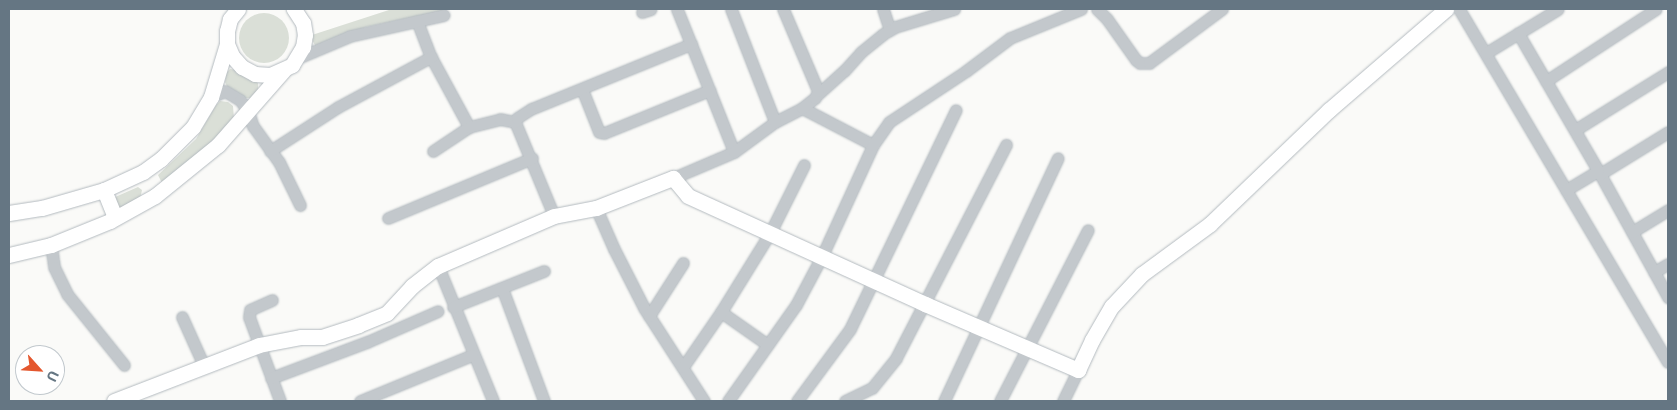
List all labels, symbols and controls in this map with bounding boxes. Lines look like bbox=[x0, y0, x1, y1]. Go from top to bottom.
north arrow bbox=[15, 345, 65, 395]
text: U bbox=[42, 367, 64, 385]

